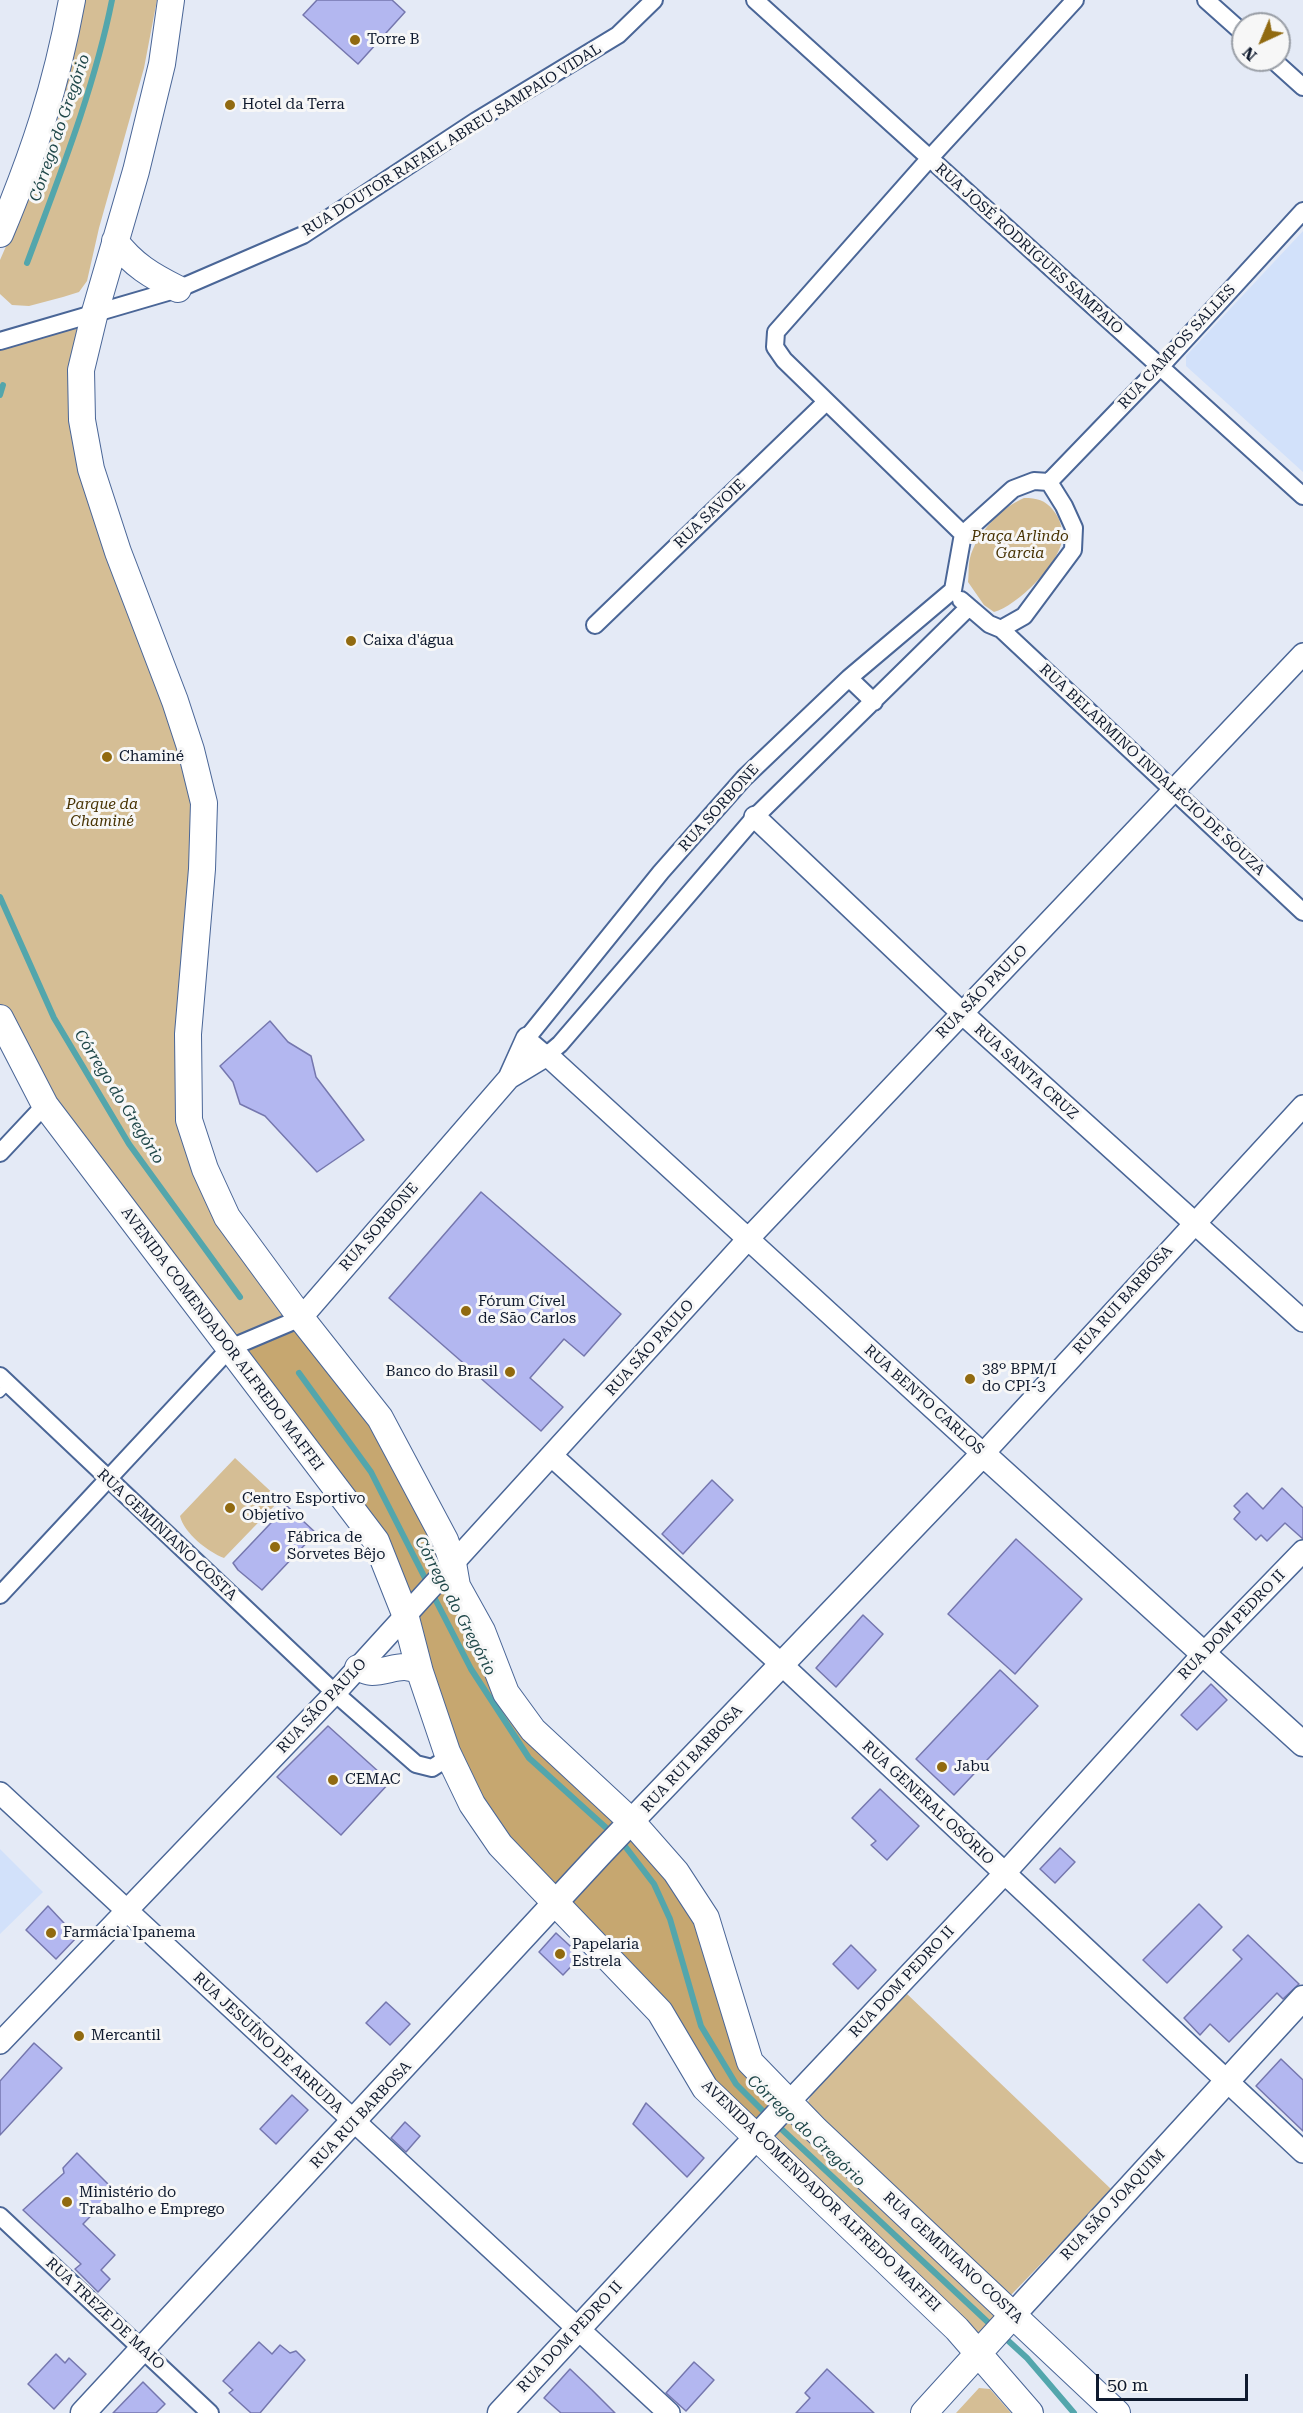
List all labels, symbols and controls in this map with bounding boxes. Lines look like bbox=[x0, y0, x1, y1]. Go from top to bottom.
north arrow bbox=[1231, 12, 1291, 72]
place label: Torre B bbox=[367, 31, 420, 49]
marker: Torre B bbox=[348, 33, 362, 47]
street label: RUA DOUTOR RAFAEL ABREU SAMPAIO VIDAL bbox=[299, 40, 605, 240]
text: N bbox=[1239, 43, 1261, 65]
water label: Córrego do Gregório bbox=[26, 52, 94, 204]
place label: Hotel da Terra bbox=[242, 96, 345, 114]
marker: Hotel da Terra bbox=[223, 98, 237, 112]
street label: RUA JOSÉ RODRIGUES SAMPAIO bbox=[931, 160, 1127, 338]
street label: RUA CAMPOS SALLES bbox=[1115, 281, 1239, 413]
street label: RUA SAVOIE bbox=[671, 476, 749, 552]
park label: Praça Arlindo Garcia bbox=[971, 528, 1069, 563]
place label: Caixa d'água bbox=[363, 632, 454, 650]
marker: Caixa d'água bbox=[344, 634, 358, 648]
street label: RUA BELARMINO INDALÉCIO DE SOUZA bbox=[1036, 661, 1268, 879]
place label: Chaminé bbox=[119, 748, 184, 766]
marker: Chaminé bbox=[100, 750, 114, 764]
street label: RUA SORBONE bbox=[675, 761, 763, 855]
park label: Parque da Chaminé bbox=[66, 796, 138, 831]
street label: RUA SÃO PAULO bbox=[933, 941, 1031, 1043]
street label: RUA SANTA CRUZ bbox=[970, 1021, 1082, 1123]
water label: Córrego do Gregório bbox=[70, 1026, 168, 1168]
street label: RUA SORBONE bbox=[336, 1179, 422, 1275]
street label: AVENIDA COMENDADOR ALFREDO MAFFEI bbox=[117, 1204, 327, 1474]
street label: RUA RUI BARBOSA bbox=[1069, 1242, 1177, 1358]
place label: Fórum Cível de São Carlos bbox=[478, 1293, 576, 1328]
street label: RUA SÃO PAULO bbox=[602, 1296, 698, 1400]
marker: Fórum Cível de São Carlos bbox=[459, 1304, 473, 1318]
street label: RUA BENTO CARLOS bbox=[860, 1341, 988, 1459]
place label: 38º BPM/I do CPI-3 bbox=[982, 1361, 1056, 1396]
place label: Banco do Brasil bbox=[386, 1363, 498, 1381]
marker: Banco do Brasil bbox=[503, 1365, 517, 1379]
marker: 38º BPM/I do CPI-3 bbox=[963, 1372, 977, 1386]
street label: RUA GEMINIANO COSTA bbox=[93, 1465, 241, 1605]
place label: Centro Esportivo Objetivo bbox=[242, 1490, 366, 1525]
marker: Centro Esportivo Objetivo bbox=[223, 1501, 237, 1515]
place label: Fábrica de Sorvetes Bêjo bbox=[287, 1529, 385, 1564]
water label: Córrego do Gregório bbox=[410, 1533, 500, 1679]
marker: Fábrica de Sorvetes Bêjo bbox=[268, 1540, 282, 1554]
street label: RUA DOM PEDRO II bbox=[1175, 1566, 1289, 1684]
street label: RUA SÃO PAULO bbox=[273, 1655, 371, 1757]
street label: RUA RUI BARBOSA bbox=[638, 1702, 746, 1816]
street label: RUA GENERAL OSÓRIO bbox=[858, 1737, 998, 1869]
place label: Jabu bbox=[954, 1758, 989, 1776]
marker: Jabu bbox=[935, 1760, 949, 1774]
place label: CEMAC bbox=[345, 1771, 401, 1789]
marker: CEMAC bbox=[326, 1773, 340, 1787]
street label: RUA DOM PEDRO II bbox=[846, 1923, 958, 2041]
place label: Farmácia Ipanema bbox=[63, 1924, 195, 1942]
marker: Farmácia Ipanema bbox=[44, 1926, 58, 1940]
place label: Papelaria Estrela bbox=[572, 1936, 639, 1971]
marker: Papelaria Estrela bbox=[553, 1947, 567, 1961]
street label: RUA JESUÍNO DE ARRUDA bbox=[189, 1969, 347, 2117]
place label: Mercantil bbox=[91, 2027, 161, 2045]
marker: Mercantil bbox=[72, 2029, 86, 2043]
street label: RUA RUI BARBOSA bbox=[307, 2058, 415, 2172]
water label: Córrego do Gregório bbox=[743, 2071, 869, 2191]
street label: AVENIDA COMENDADOR ALFREDO MAFFEI bbox=[698, 2077, 944, 2315]
street label: RUA SÃO JOAQUIM bbox=[1057, 2146, 1169, 2264]
place label: Ministério do Trabalho e Emprego bbox=[79, 2184, 225, 2219]
street label: RUA GEMINIANO COSTA bbox=[879, 2188, 1027, 2328]
marker: Ministério do Trabalho e Emprego bbox=[60, 2195, 74, 2209]
street label: RUA TREZE DE MAIO bbox=[42, 2254, 168, 2374]
street label: RUA DOM PEDRO II bbox=[514, 2278, 626, 2396]
scale bar bbox=[1099, 2362, 1250, 2400]
text: 50 m bbox=[1107, 2374, 1148, 2395]

